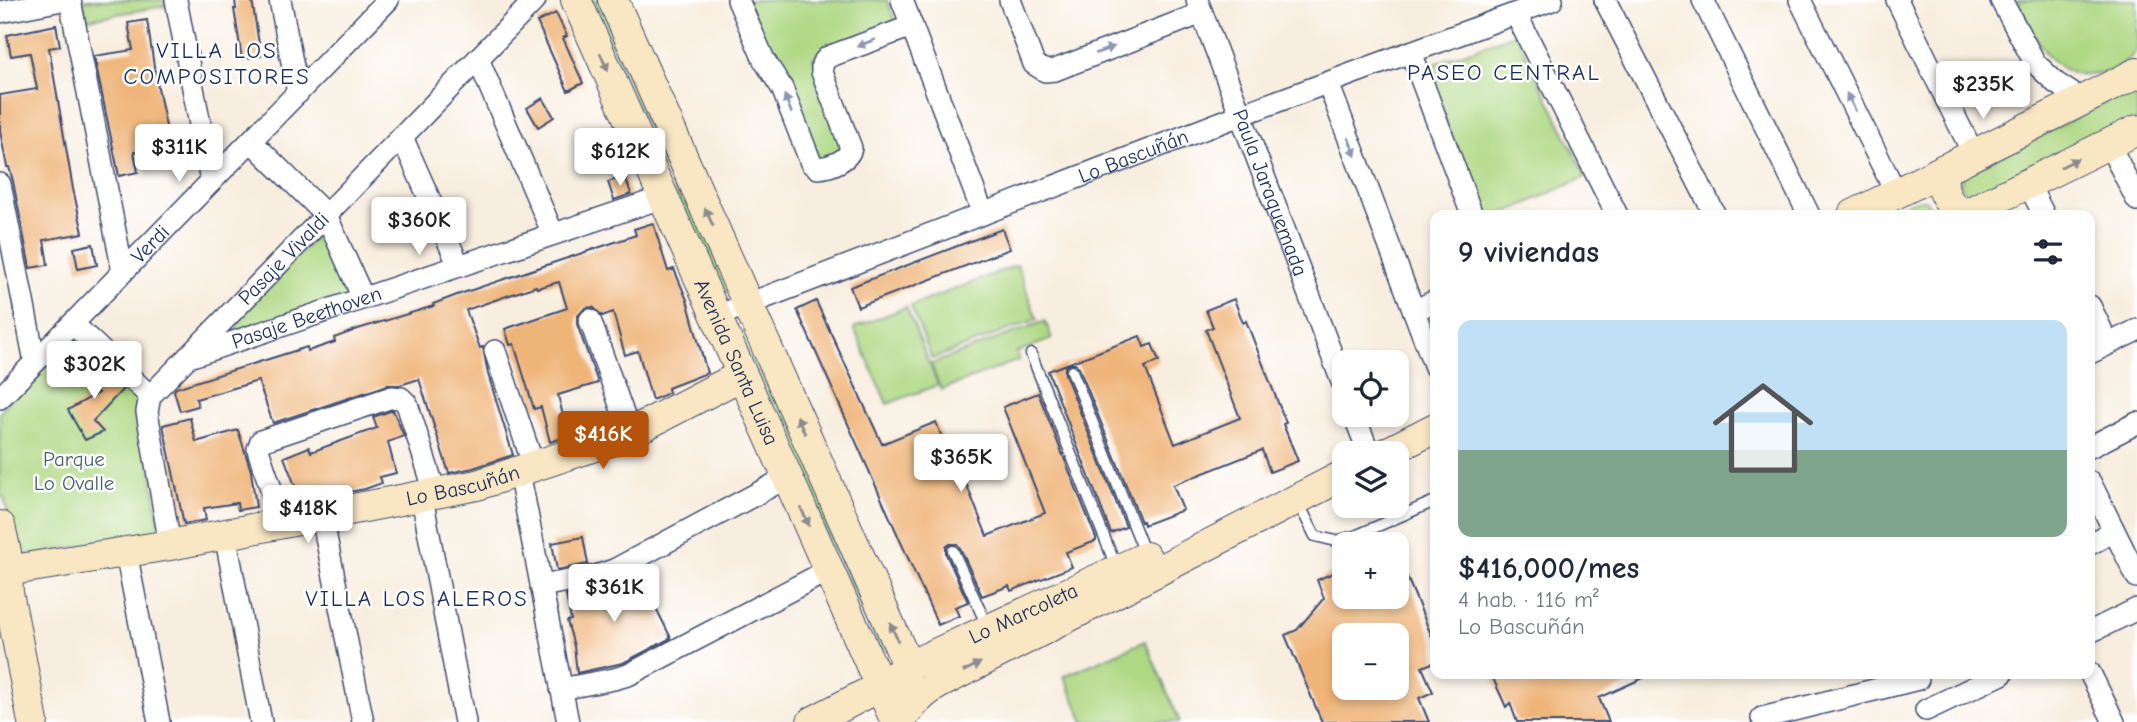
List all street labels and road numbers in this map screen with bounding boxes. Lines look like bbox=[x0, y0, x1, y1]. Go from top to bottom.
street label: Paula Jaraquemada bbox=[1228, 106, 1313, 279]
street label: Lo Bascuñán bbox=[1075, 124, 1192, 188]
street label: Pasaje Vivaldi bbox=[233, 207, 334, 310]
street label: Verdi bbox=[126, 220, 174, 268]
street label: Avenida Santa Luisa bbox=[689, 275, 784, 449]
street label: Pasaje Beethoven bbox=[229, 281, 385, 354]
street label: Lo Bascuñán bbox=[404, 460, 523, 511]
street label: Lo Marcoleta bbox=[965, 578, 1081, 649]

